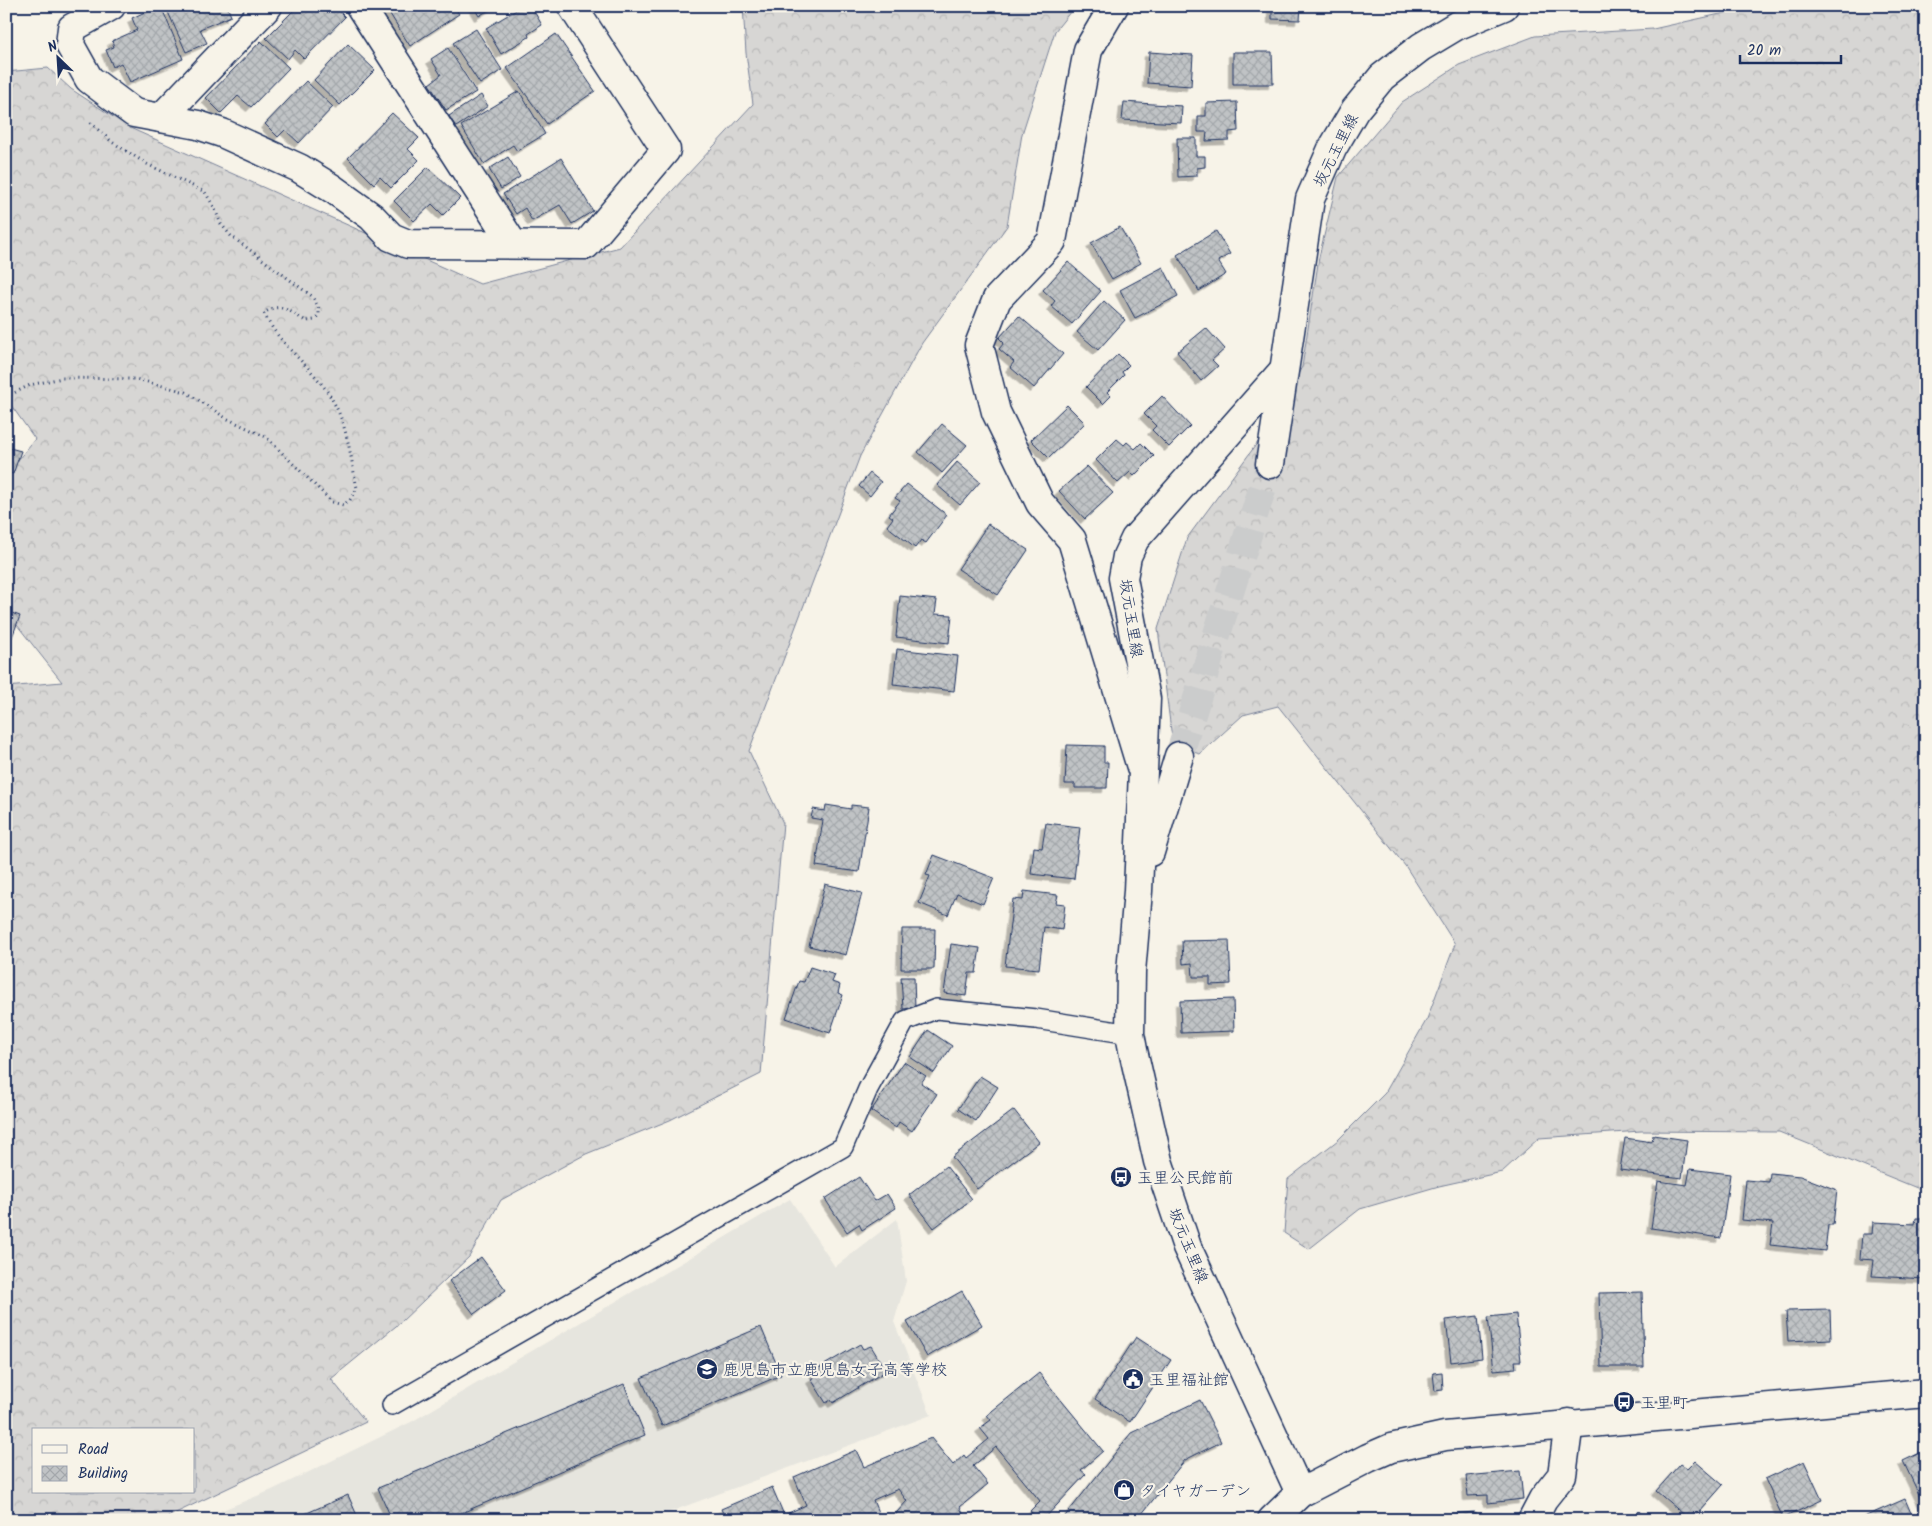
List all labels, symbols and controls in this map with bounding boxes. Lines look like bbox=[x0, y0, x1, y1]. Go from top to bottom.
north arrow bbox=[32, 32, 82, 82]
scale bar bbox=[1740, 32, 1841, 64]
text: N bbox=[44, 35, 62, 59]
text: 20 m bbox=[1747, 39, 1781, 63]
street label: 坂元玉里線 bbox=[1307, 109, 1366, 192]
street label: 坂元玉里線 bbox=[1112, 577, 1149, 660]
bus stop icon: 玉里公民館前 bbox=[1109, 1165, 1133, 1189]
place label: 玉里公民館前 bbox=[1137, 1166, 1233, 1191]
street label: 坂元玉里線 bbox=[1161, 1204, 1214, 1287]
school or university icon: 鹿児島市立鹿児島女子高等学校 bbox=[695, 1357, 719, 1381]
place label: 鹿児島市立鹿児島女子高等学校 bbox=[723, 1358, 947, 1383]
public building icon: 玉里福祉館 bbox=[1121, 1367, 1145, 1391]
place label: 玉里福祉館 bbox=[1149, 1368, 1229, 1393]
bus stop icon: 玉里町 bbox=[1612, 1390, 1636, 1414]
place label: 玉里町 bbox=[1640, 1391, 1688, 1416]
legend bbox=[32, 1428, 195, 1494]
text: Road bbox=[78, 1438, 109, 1462]
text: Building bbox=[78, 1462, 128, 1486]
shop icon: タイヤガーデン bbox=[1112, 1478, 1136, 1502]
place label: タイヤガーデン bbox=[1140, 1479, 1251, 1504]

